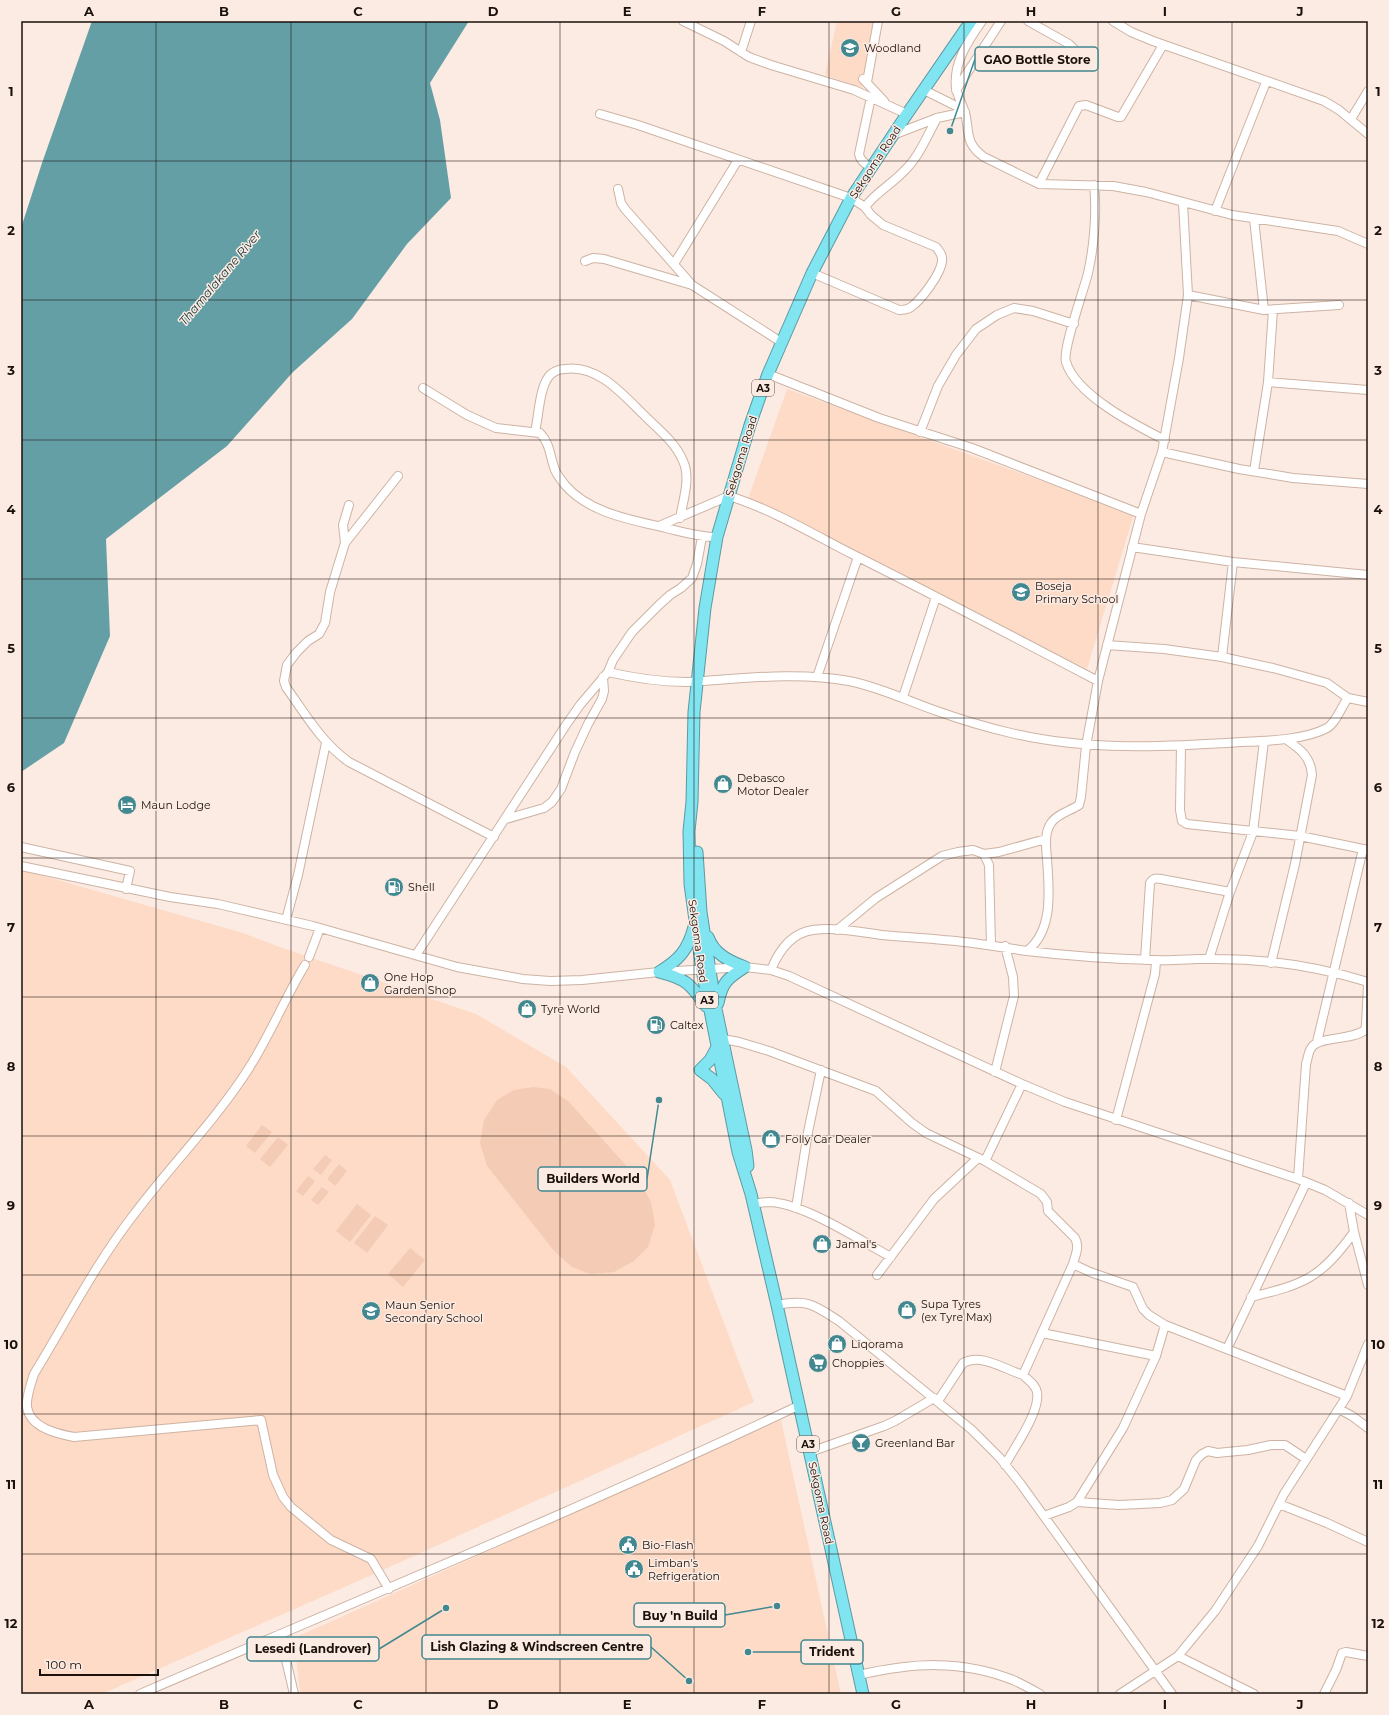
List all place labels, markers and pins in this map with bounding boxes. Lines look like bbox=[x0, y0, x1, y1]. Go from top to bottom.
school or university icon: Woodland bbox=[839, 37, 861, 59]
place label: Woodland bbox=[864, 41, 921, 55]
callout: GAO Bottle Store bbox=[975, 47, 1098, 71]
place label: Boseja Primary School bbox=[1035, 579, 1118, 606]
school or university icon: Boseja Primary School bbox=[1010, 581, 1032, 603]
place label: Debasco Motor Dealer bbox=[737, 771, 809, 798]
shop icon: Debasco Motor Dealer bbox=[712, 773, 734, 795]
hotel icon: Maun Lodge bbox=[116, 794, 138, 816]
place label: Maun Lodge bbox=[141, 798, 211, 812]
fuel station icon: Shell bbox=[383, 876, 405, 898]
place label: Shell bbox=[408, 880, 435, 894]
place label: One Hop Garden Shop bbox=[384, 970, 456, 997]
shop icon: One Hop Garden Shop bbox=[359, 972, 381, 994]
shop icon: Tyre World bbox=[516, 998, 538, 1020]
place label: Tyre World bbox=[541, 1002, 600, 1016]
fuel station icon: Caltex bbox=[645, 1014, 667, 1036]
place label: Caltex bbox=[670, 1018, 704, 1032]
shop icon: Folly Car Dealer bbox=[760, 1128, 782, 1150]
place label: Folly Car Dealer bbox=[785, 1132, 871, 1146]
callout: Builders World bbox=[538, 1167, 647, 1191]
shop icon: Jamal's bbox=[811, 1233, 833, 1255]
place label: Jamal's bbox=[835, 1237, 877, 1251]
place label: Supa Tyres (ex Tyre Max) bbox=[921, 1297, 992, 1324]
place label: Maun Senior Secondary School bbox=[385, 1298, 483, 1325]
shop icon: Supa Tyres (ex Tyre Max) bbox=[896, 1299, 918, 1321]
school or university icon: Maun Senior Secondary School bbox=[360, 1300, 382, 1322]
shop icon: Liqorama bbox=[826, 1333, 848, 1355]
place label: Liqorama bbox=[851, 1337, 903, 1351]
supermarket icon: Choppies bbox=[807, 1352, 829, 1374]
place label: Choppies bbox=[832, 1356, 885, 1370]
bar icon: Greenland Bar bbox=[850, 1432, 872, 1454]
place label: Greenland Bar bbox=[875, 1436, 955, 1450]
public building icon: Bio-Flash bbox=[617, 1534, 639, 1556]
place label: Bio-Flash bbox=[642, 1538, 694, 1552]
place label: Limban's Refrigeration bbox=[648, 1556, 720, 1583]
public building icon: Limban's Refrigeration bbox=[623, 1558, 645, 1580]
callout: Buy 'n Build bbox=[634, 1603, 725, 1627]
callout: Lish Glazing & Windscreen Centre bbox=[422, 1635, 651, 1659]
callout: Lesedi (Landrover) bbox=[247, 1637, 379, 1661]
callout: Trident bbox=[801, 1640, 863, 1664]

